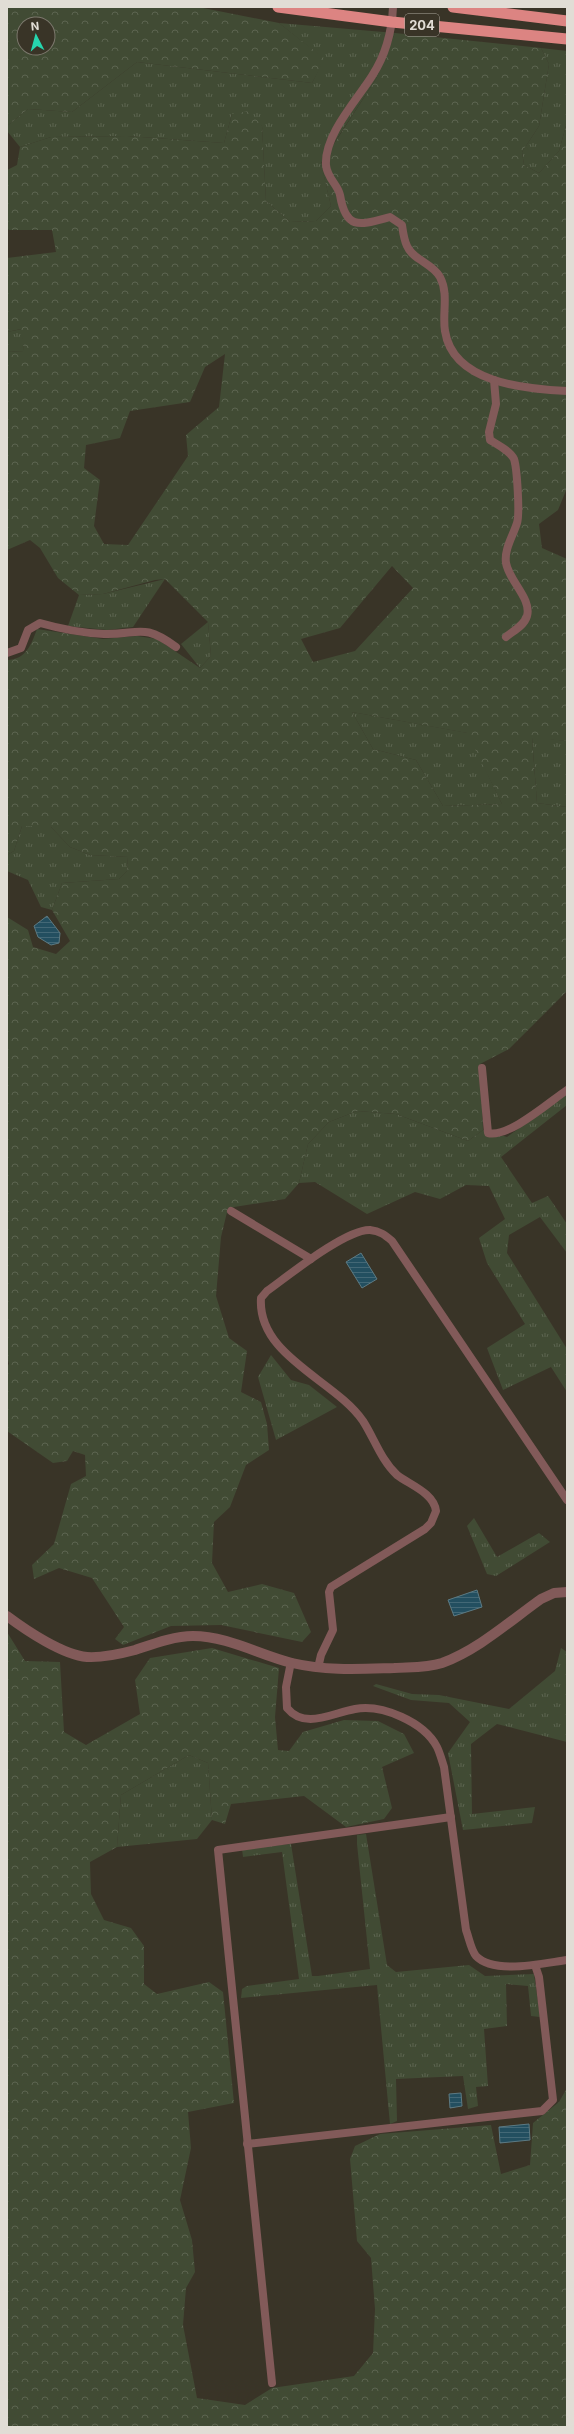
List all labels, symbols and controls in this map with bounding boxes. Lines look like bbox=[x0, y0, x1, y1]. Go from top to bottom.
road number: 204 bbox=[405, 14, 439, 36]
north arrow bbox=[16, 16, 56, 56]
text: N bbox=[30, 19, 40, 33]

